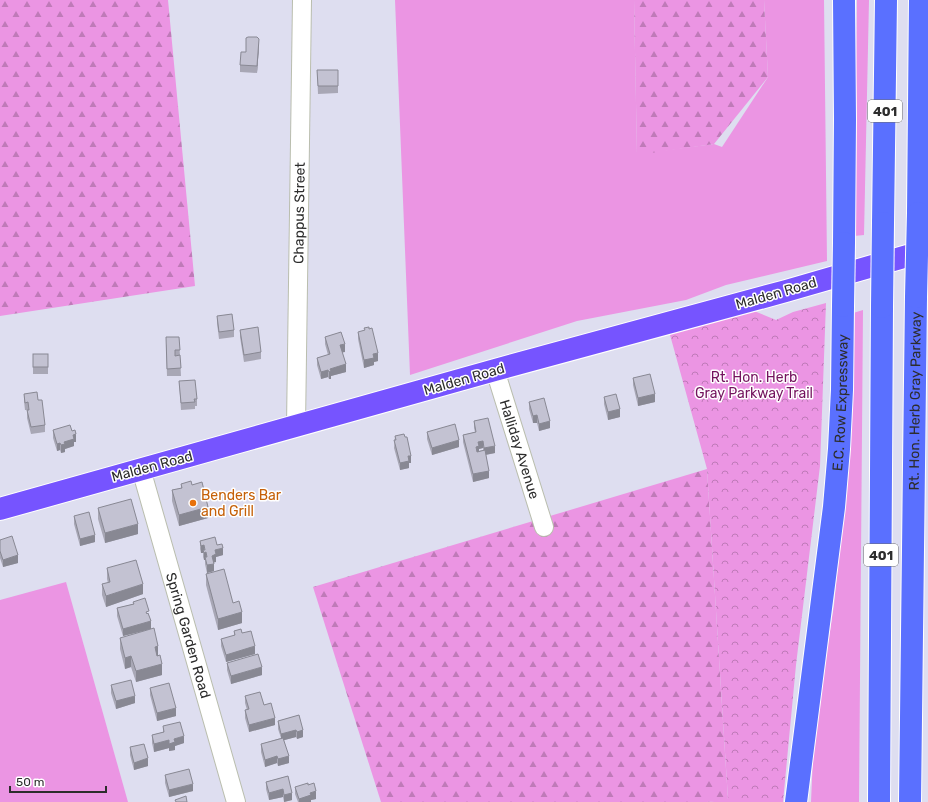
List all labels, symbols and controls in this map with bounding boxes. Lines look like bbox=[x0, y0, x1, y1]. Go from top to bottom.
road number: 401 bbox=[868, 100, 902, 122]
street label: Chappus Street bbox=[290, 161, 309, 264]
street label: Malden Road bbox=[734, 274, 819, 313]
street label: Rt. Hon. Herb Gray Parkway bbox=[906, 311, 925, 490]
street label: E.C. Row Expressway bbox=[829, 334, 852, 472]
street label: Malden Road bbox=[422, 360, 507, 399]
park label: Rt. Hon. Herb Gray Parkway Trail bbox=[695, 369, 813, 402]
street label: Halliday Avenue bbox=[496, 398, 543, 501]
street label: Malden Road bbox=[110, 447, 195, 486]
place label: Benders Bar and Grill bbox=[201, 487, 282, 520]
marker: Benders Bar and Grill bbox=[188, 498, 198, 508]
road number: 401 bbox=[864, 544, 898, 566]
street label: Spring Garden Road bbox=[162, 571, 214, 700]
scale bar bbox=[10, 768, 106, 794]
text: 50 m bbox=[16, 775, 44, 789]

